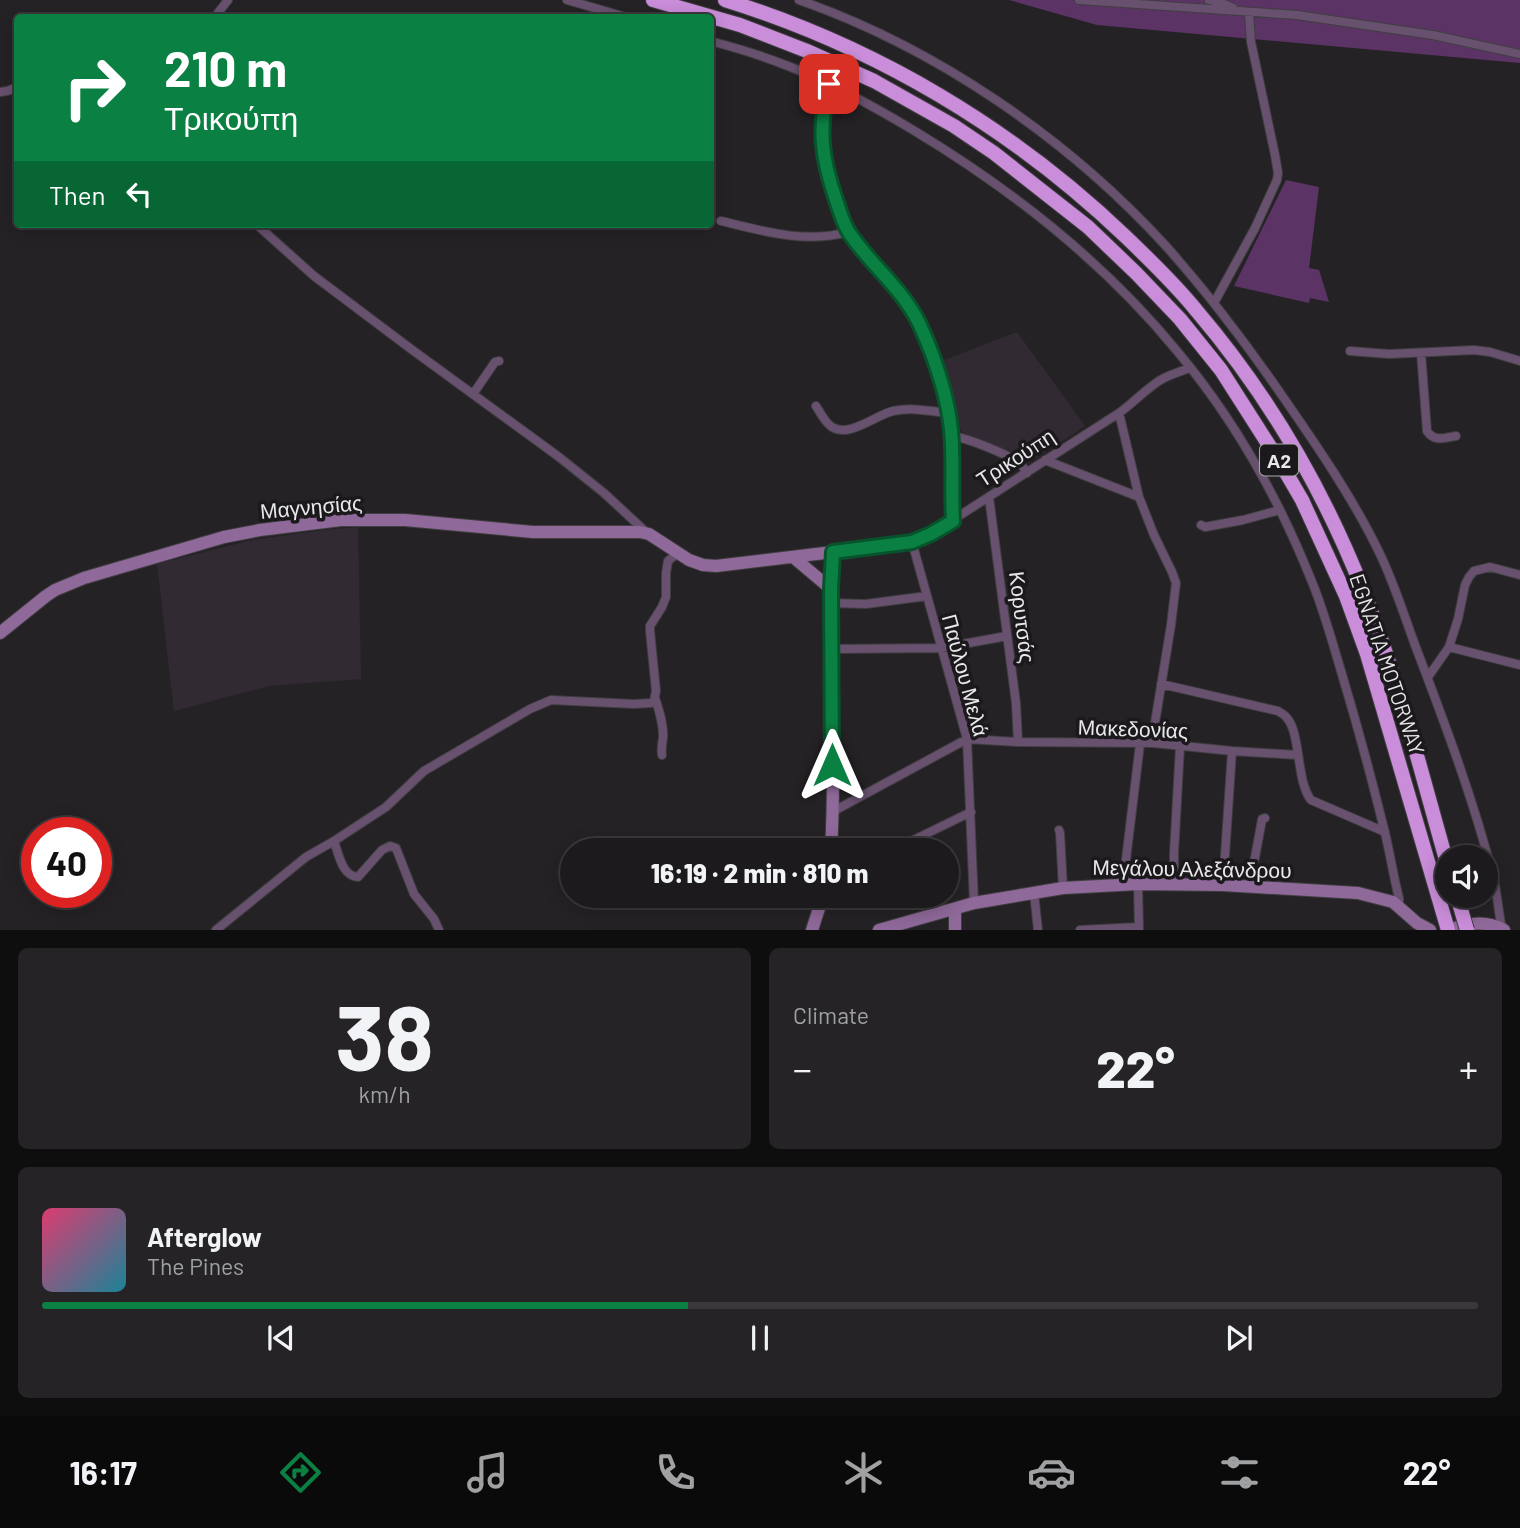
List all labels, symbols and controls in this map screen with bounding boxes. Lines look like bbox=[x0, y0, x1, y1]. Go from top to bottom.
text: 210 m bbox=[164, 38, 287, 97]
icon: right bbox=[49, 42, 140, 133]
pin bbox=[799, 54, 859, 114]
icon: arrive bbox=[810, 65, 848, 103]
text: Τρικούπη bbox=[164, 98, 298, 136]
icon: left bbox=[120, 175, 158, 213]
text: Then bbox=[49, 179, 106, 210]
street label: Τρικούπη bbox=[971, 423, 1059, 491]
road number: Α2 bbox=[1260, 444, 1298, 475]
street label: Μαγνησίας bbox=[259, 489, 363, 523]
street label: Κορυτσάς bbox=[1005, 570, 1041, 664]
street label: EGNATIA MOTORWAY bbox=[1345, 570, 1431, 758]
street label: Παύλου Μελά bbox=[938, 611, 994, 739]
street label: Μακεδονίας bbox=[1077, 714, 1189, 742]
position arrow bbox=[795, 728, 869, 802]
speed limit sign: 40 bbox=[21, 817, 112, 908]
map controls bbox=[1435, 845, 1498, 908]
button: sound bbox=[1435, 845, 1498, 908]
street label: Μεγάλου Αλεξάνδρου bbox=[1092, 854, 1292, 882]
text: 16:19 · 2 min · 810 m bbox=[651, 857, 868, 888]
text: 38 bbox=[335, 980, 434, 1089]
text: Climate bbox=[793, 1001, 869, 1029]
text: 22° bbox=[1096, 1036, 1175, 1098]
text: − bbox=[793, 1045, 812, 1091]
text: + bbox=[1459, 1045, 1478, 1091]
text: km/h bbox=[358, 1080, 411, 1108]
text: Afterglow bbox=[147, 1221, 262, 1252]
text: The Pines bbox=[147, 1252, 244, 1280]
icon: previous bbox=[262, 1319, 300, 1357]
icon: pause bbox=[741, 1319, 779, 1357]
icon: next bbox=[1220, 1319, 1258, 1357]
icon: directions bbox=[276, 1448, 325, 1497]
icon: music bbox=[463, 1448, 512, 1497]
icon: phone bbox=[651, 1448, 700, 1497]
icon: climate bbox=[839, 1448, 888, 1497]
icon: car bbox=[1027, 1448, 1076, 1497]
icon: filters bbox=[1215, 1448, 1264, 1497]
text: 16:17 bbox=[69, 1453, 137, 1491]
text: 22° bbox=[1403, 1453, 1451, 1491]

